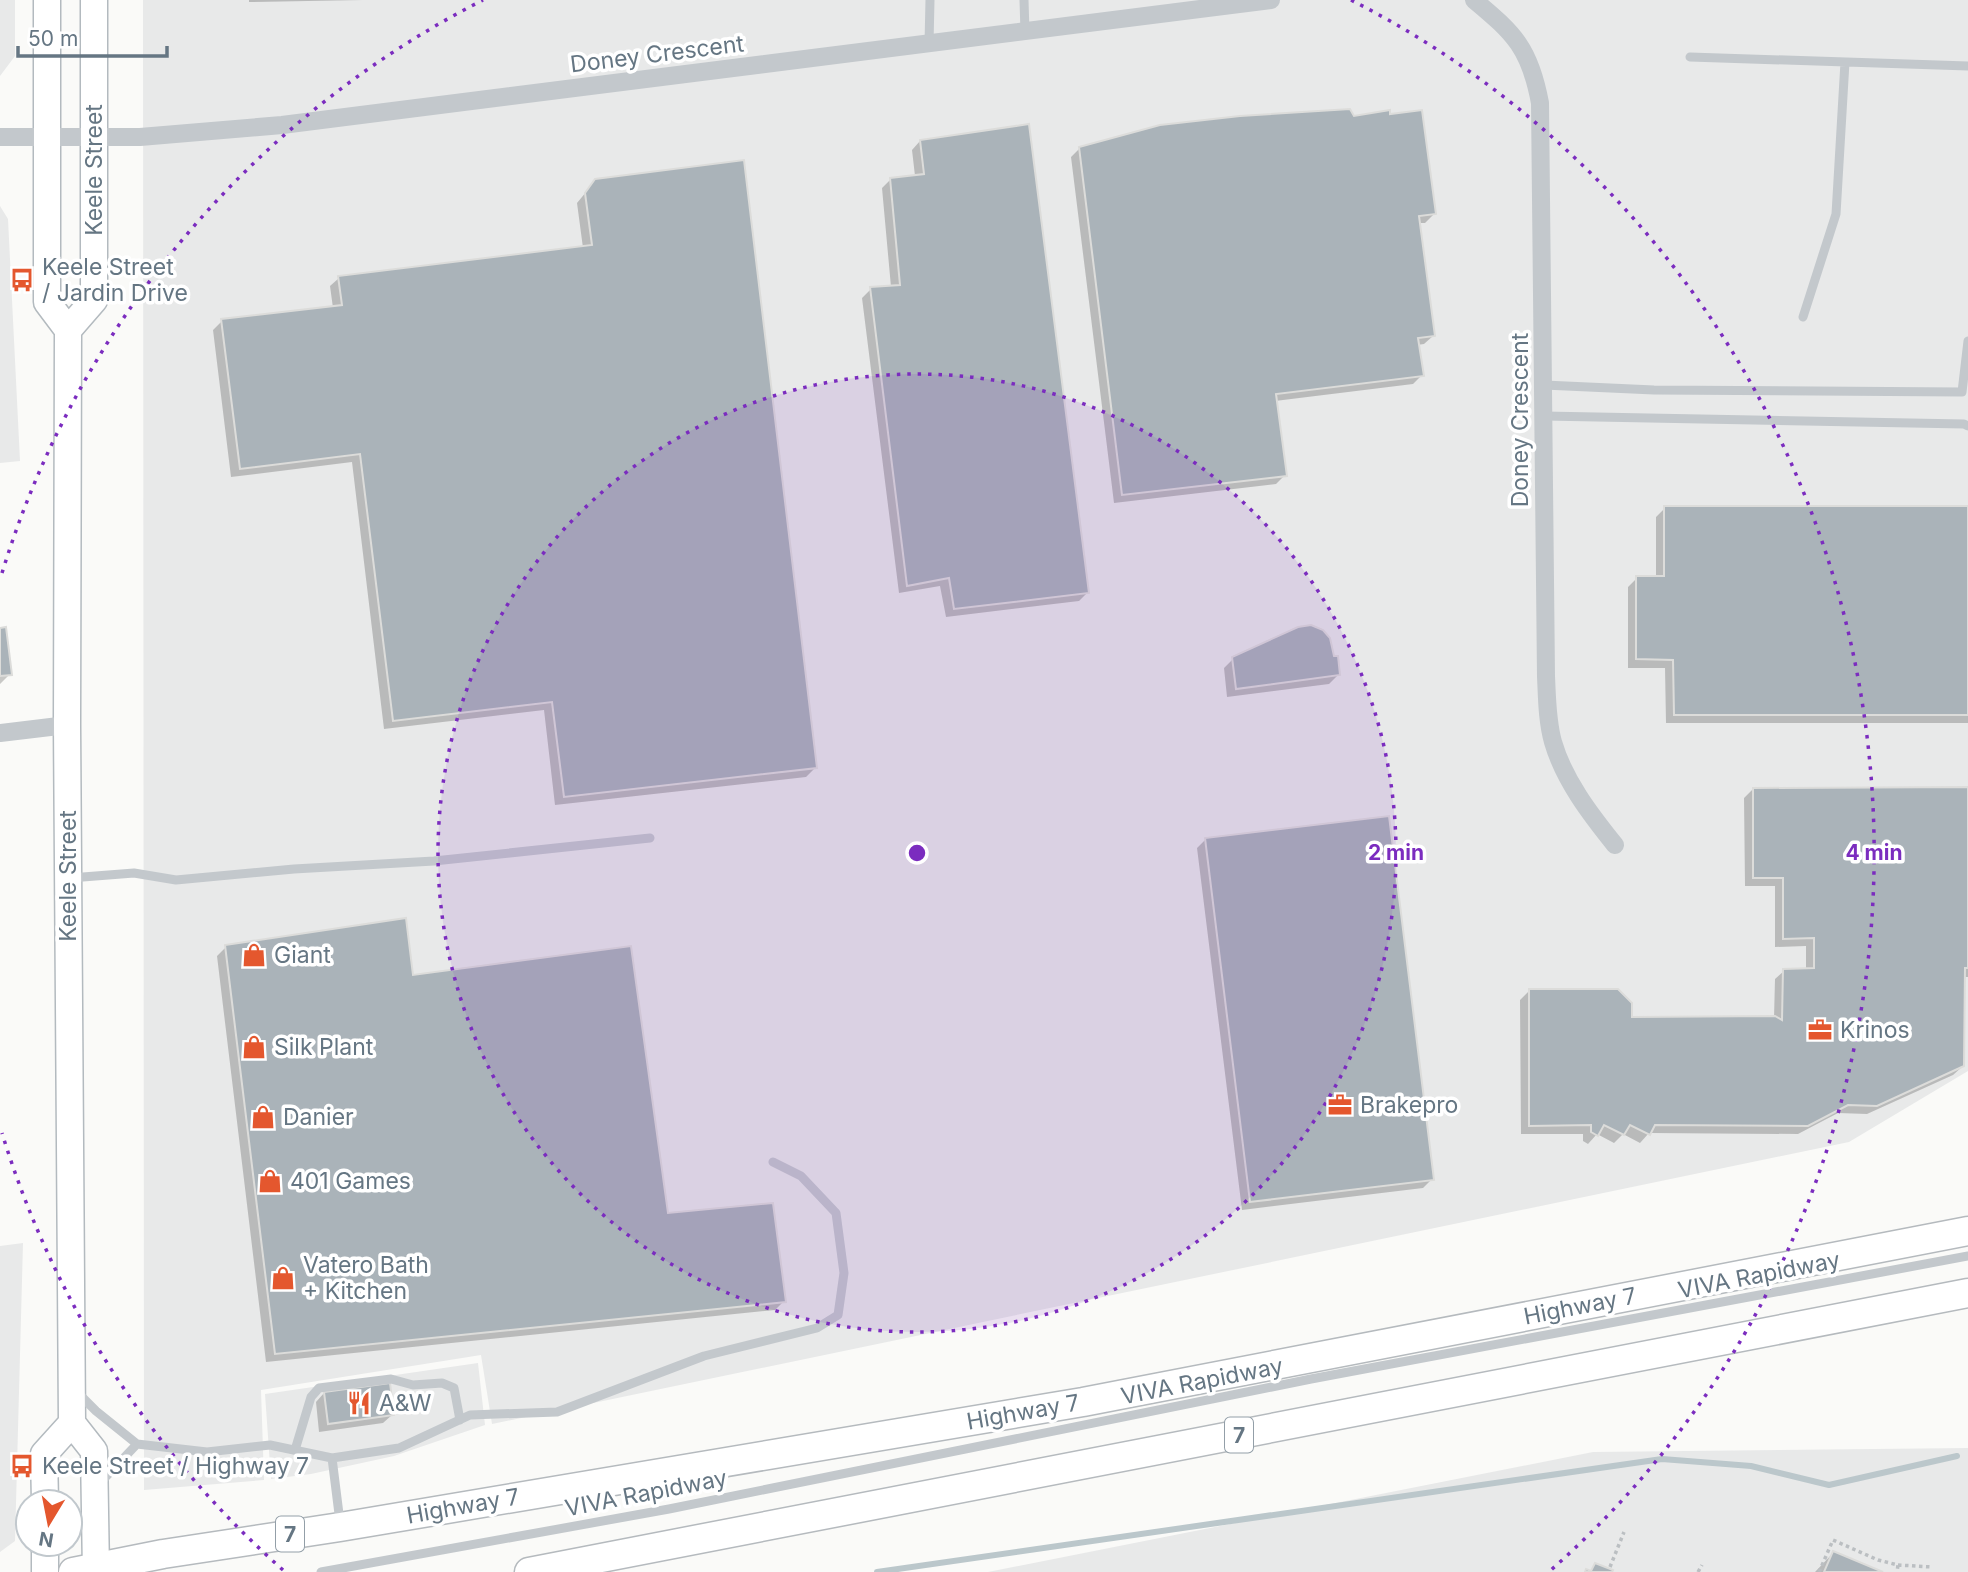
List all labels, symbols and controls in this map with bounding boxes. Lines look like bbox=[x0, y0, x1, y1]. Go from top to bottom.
scale bar bbox=[18, 14, 166, 58]
text: 50 m bbox=[28, 26, 78, 51]
street label: Doney Crescent bbox=[569, 29, 746, 79]
street label: Keele Street bbox=[80, 104, 108, 236]
place label: Keele Street / Jardin Drive bbox=[42, 253, 188, 307]
bus stop icon: Keele Street / Jardin Drive bbox=[8, 266, 36, 294]
street label: Doney Crescent bbox=[1506, 332, 1534, 507]
street label: Keele Street bbox=[54, 810, 82, 942]
text: 2 min bbox=[1368, 840, 1424, 865]
text: 4 min bbox=[1845, 840, 1903, 865]
centre of rings bbox=[905, 841, 929, 865]
shop icon: Giant bbox=[240, 941, 268, 969]
place label: Giant bbox=[274, 941, 331, 969]
office icon: Krinos bbox=[1806, 1016, 1834, 1044]
place label: Krinos bbox=[1840, 1016, 1910, 1044]
shop icon: Silk Plant bbox=[240, 1033, 268, 1061]
place label: Silk Plant bbox=[274, 1033, 374, 1061]
office icon: Brakepro bbox=[1326, 1091, 1354, 1119]
place label: Brakepro bbox=[1360, 1091, 1458, 1119]
shop icon: Danier bbox=[249, 1103, 277, 1131]
place label: Danier bbox=[283, 1103, 354, 1131]
shop icon: 401 Games bbox=[256, 1167, 284, 1195]
place label: 401 Games bbox=[290, 1167, 411, 1195]
street label: VIVA Rapidway bbox=[1676, 1246, 1842, 1304]
place label: Vatero Bath + Kitchen bbox=[303, 1251, 429, 1305]
shop icon: Vatero Bath + Kitchen bbox=[269, 1264, 297, 1292]
street label: Highway 7 bbox=[1521, 1281, 1639, 1331]
street label: VIVA Rapidway bbox=[1119, 1352, 1285, 1410]
street label: Highway 7 bbox=[964, 1388, 1082, 1436]
restaurant icon: A&W bbox=[345, 1389, 373, 1417]
place label: A&W bbox=[379, 1389, 432, 1417]
road number: 7 bbox=[1225, 1418, 1253, 1452]
bus stop icon: Keele Street / Highway 7 bbox=[8, 1452, 36, 1480]
place label: Keele Street / Highway 7 bbox=[42, 1452, 309, 1480]
street label: VIVA Rapidway bbox=[563, 1464, 729, 1522]
street label: Highway 7 bbox=[404, 1482, 522, 1530]
north arrow bbox=[14, 1488, 84, 1558]
road number: 7 bbox=[276, 1516, 304, 1552]
text: N bbox=[37, 1527, 55, 1552]

